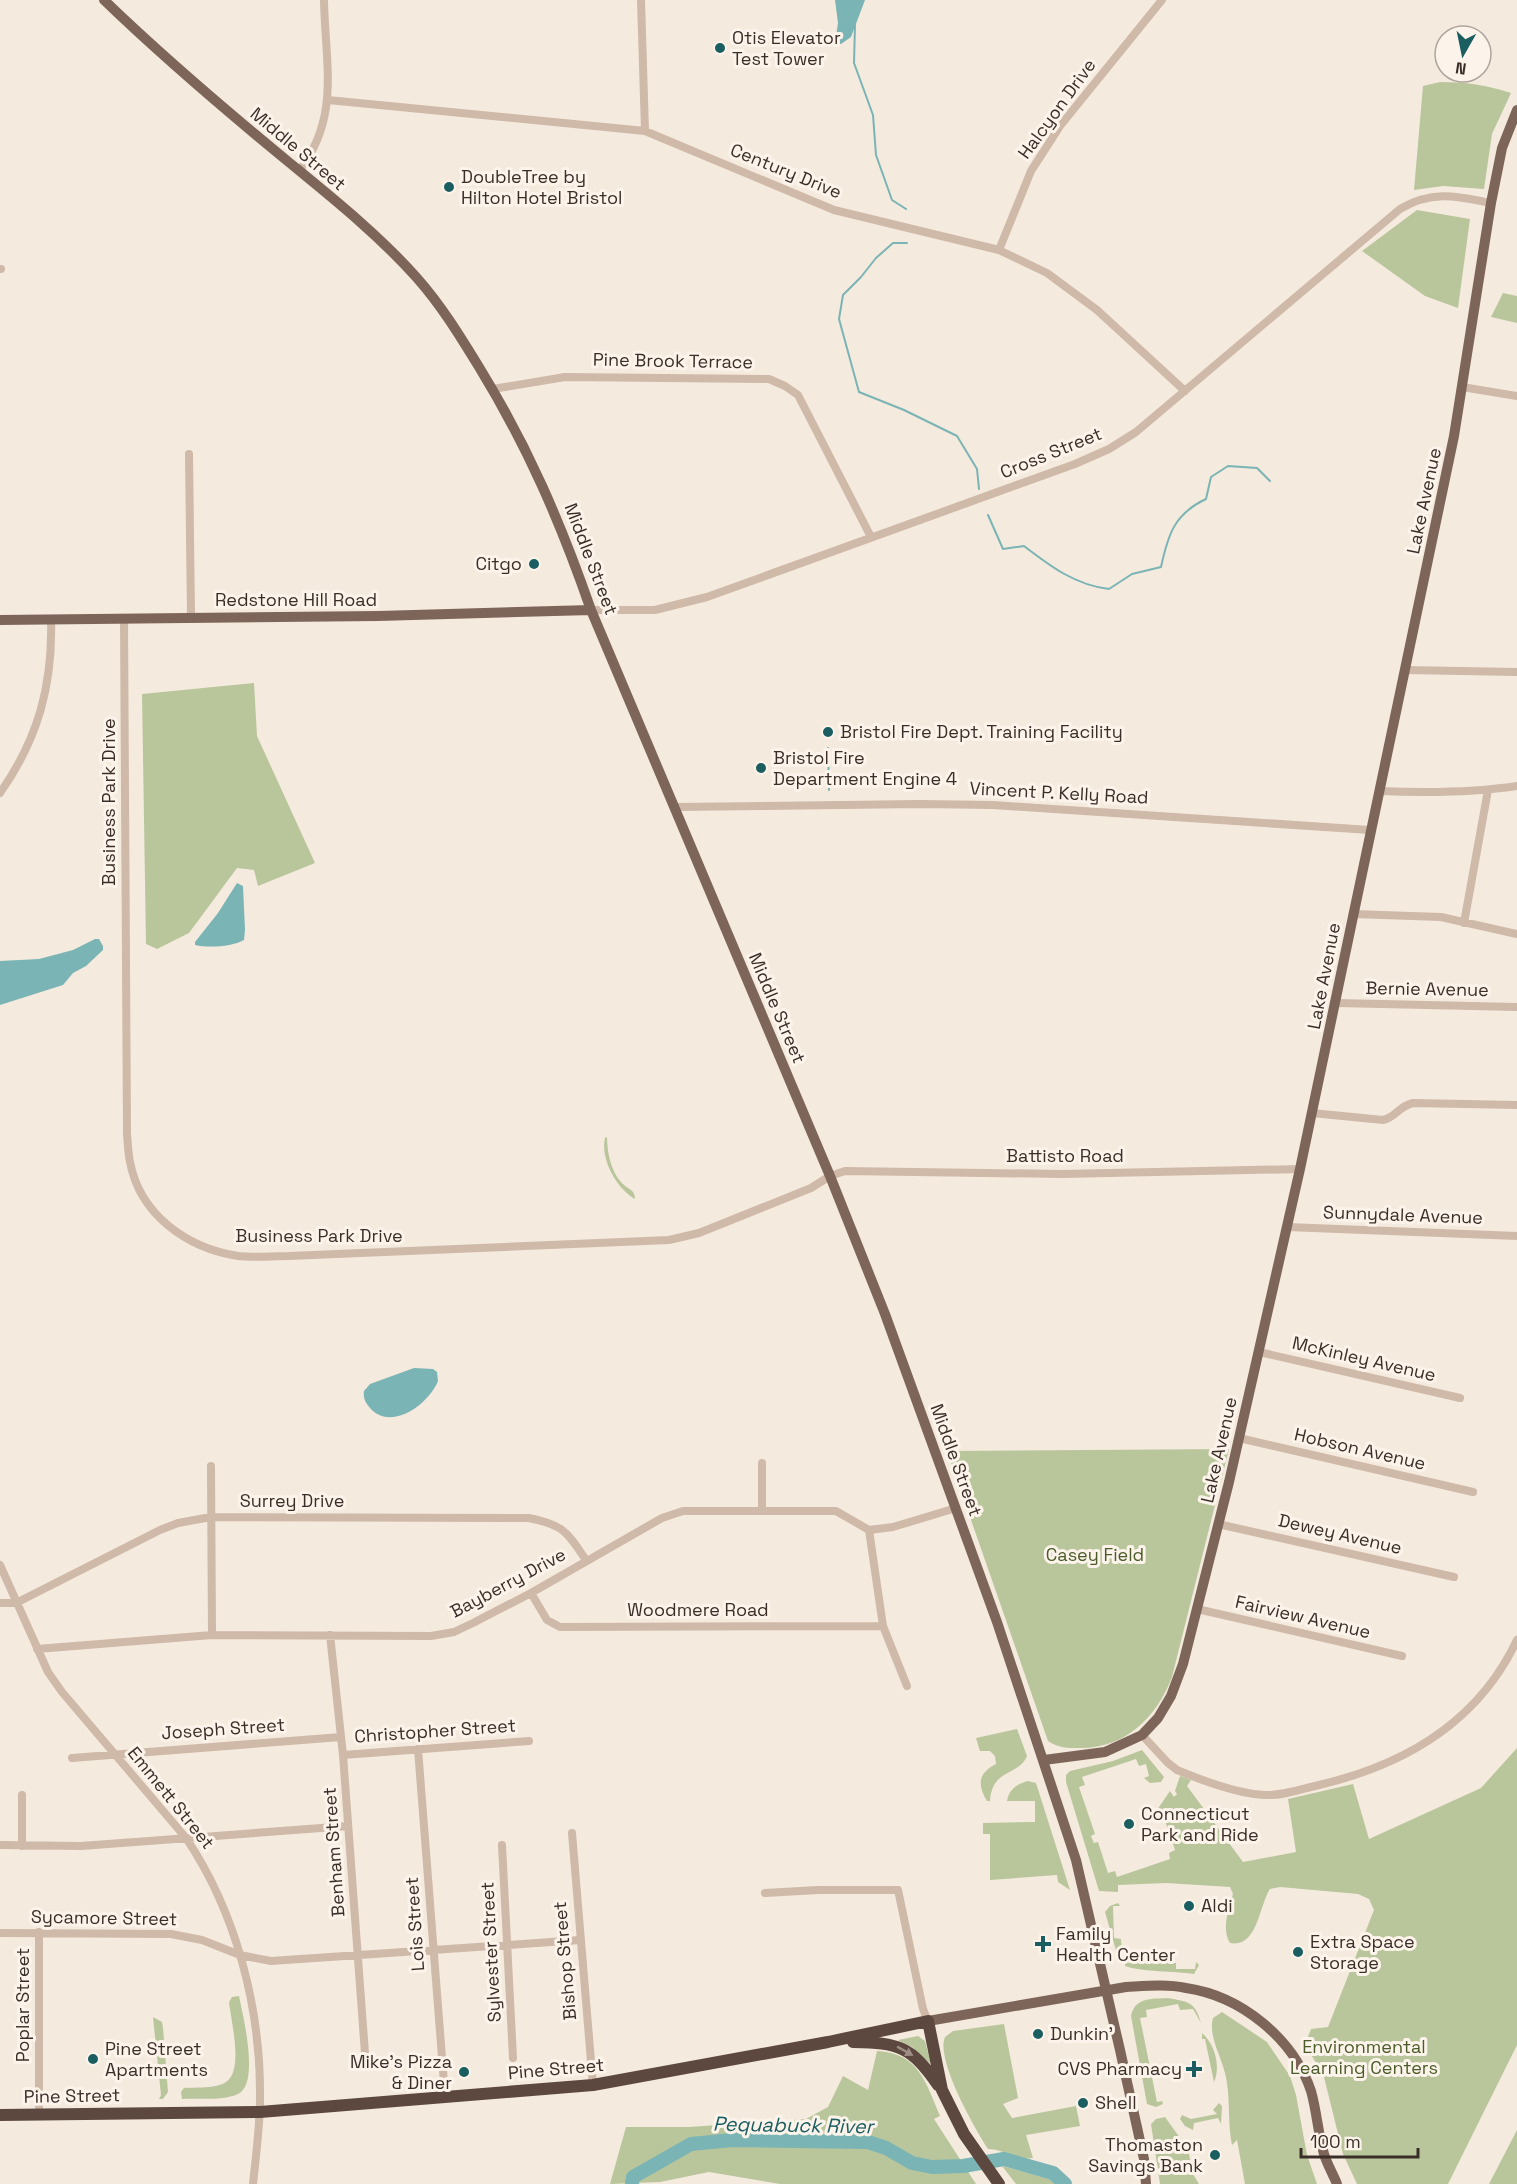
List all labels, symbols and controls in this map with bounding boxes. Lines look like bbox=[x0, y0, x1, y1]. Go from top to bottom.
north arrow bbox=[1433, 24, 1493, 84]
place label: Otis Elevator Test Tower bbox=[732, 26, 841, 70]
marker: Otis Elevator Test Tower bbox=[713, 41, 727, 55]
street label: Halcyon Drive bbox=[1013, 54, 1101, 163]
text: N bbox=[1454, 57, 1468, 80]
street label: Middle Street bbox=[246, 102, 351, 195]
street label: Century Drive bbox=[727, 138, 845, 203]
place label: DoubleTree by Hilton Hotel Bristol bbox=[461, 165, 622, 209]
marker: DoubleTree by Hilton Hotel Bristol bbox=[442, 180, 456, 194]
street label: Pine Brook Terrace bbox=[593, 348, 753, 373]
street label: Cross Street bbox=[997, 422, 1105, 483]
street label: Lake Avenue bbox=[1401, 446, 1446, 556]
street label: Middle Street bbox=[560, 500, 623, 618]
place label: Citgo bbox=[475, 552, 522, 575]
marker: Citgo bbox=[527, 557, 541, 571]
street label: Redstone Hill Road bbox=[215, 588, 377, 611]
street label: Business Park Drive bbox=[97, 718, 120, 886]
place label: Bristol Fire Dept. Training Facility bbox=[840, 720, 1123, 743]
marker: Bristol Fire Dept. Training Facility bbox=[821, 725, 835, 739]
place label: Bristol Fire Department Engine 4 bbox=[773, 746, 957, 790]
marker: Bristol Fire Department Engine 4 bbox=[754, 761, 768, 775]
street label: Vincent P. Kelly Road bbox=[969, 776, 1149, 809]
street label: Lake Avenue bbox=[1302, 921, 1345, 1031]
street label: Middle Street bbox=[744, 949, 811, 1067]
street label: Bernie Avenue bbox=[1365, 976, 1489, 1001]
street label: Battisto Road bbox=[1006, 1144, 1124, 1167]
street label: Sunnydale Avenue bbox=[1323, 1200, 1483, 1229]
street label: Business Park Drive bbox=[235, 1224, 403, 1247]
street label: McKinley Avenue bbox=[1290, 1331, 1438, 1386]
street label: Lake Avenue bbox=[1195, 1395, 1242, 1505]
street label: Middle Street bbox=[926, 1401, 987, 1519]
street label: Hobson Avenue bbox=[1292, 1422, 1428, 1475]
street label: Surrey Drive bbox=[240, 1489, 344, 1512]
street label: Dewey Avenue bbox=[1276, 1508, 1404, 1559]
street label: Bayberry Drive bbox=[446, 1542, 570, 1623]
park label: Casey Field bbox=[1046, 1543, 1144, 1566]
street label: Fairview Avenue bbox=[1233, 1590, 1373, 1643]
street label: Woodmere Road bbox=[627, 1598, 769, 1621]
street label: Joseph Street bbox=[160, 1713, 285, 1744]
street label: Christopher Street bbox=[353, 1713, 516, 1748]
street label: Emmett Street bbox=[123, 1742, 220, 1854]
street label: Benham Street bbox=[317, 1786, 350, 1918]
place label: Connecticut Park and Ride bbox=[1141, 1802, 1259, 1846]
marker: Connecticut Park and Ride bbox=[1122, 1817, 1136, 1831]
street label: Lois Street bbox=[400, 1876, 429, 1972]
street label: Sylvester Street bbox=[475, 1881, 506, 2023]
place label: Aldi bbox=[1201, 1894, 1233, 1917]
marker: Aldi bbox=[1182, 1899, 1196, 1913]
street label: Bishop Street bbox=[548, 1901, 581, 2021]
street label: Sycamore Street bbox=[31, 1905, 177, 1930]
place label: Family Health Center bbox=[1056, 1922, 1176, 1966]
place label: Extra Space Storage bbox=[1310, 1930, 1415, 1974]
marker: Family Health Center bbox=[1034, 1935, 1052, 1953]
marker: Extra Space Storage bbox=[1291, 1945, 1305, 1959]
street label: Poplar Street bbox=[11, 1948, 34, 2062]
place label: Dunkin' bbox=[1050, 2022, 1113, 2045]
marker: Dunkin' bbox=[1031, 2027, 1045, 2041]
park label: Environmental Learning Centers bbox=[1290, 2035, 1438, 2079]
place label: Pine Street Apartments bbox=[105, 2037, 208, 2081]
one-way arrow bbox=[897, 2046, 914, 2056]
place label: Mike's Pizza & Diner bbox=[350, 2050, 452, 2094]
marker: Pine Street Apartments bbox=[86, 2052, 100, 2066]
street label: Pine Street bbox=[507, 2053, 605, 2084]
place label: CVS Pharmacy bbox=[1058, 2057, 1182, 2080]
marker: CVS Pharmacy bbox=[1187, 2062, 1201, 2076]
marker: Mike's Pizza & Diner bbox=[457, 2065, 471, 2079]
street label: Pine Street bbox=[24, 2083, 120, 2108]
place label: Shell bbox=[1095, 2091, 1137, 2114]
marker: Shell bbox=[1076, 2096, 1090, 2110]
water label: Pequabuck River bbox=[713, 2111, 876, 2139]
scale bar bbox=[1301, 2121, 1418, 2159]
text: 100 m bbox=[1310, 2130, 1361, 2153]
place label: Thomaston Savings Bank bbox=[1088, 2133, 1203, 2177]
marker: Thomaston Savings Bank bbox=[1208, 2148, 1222, 2162]

